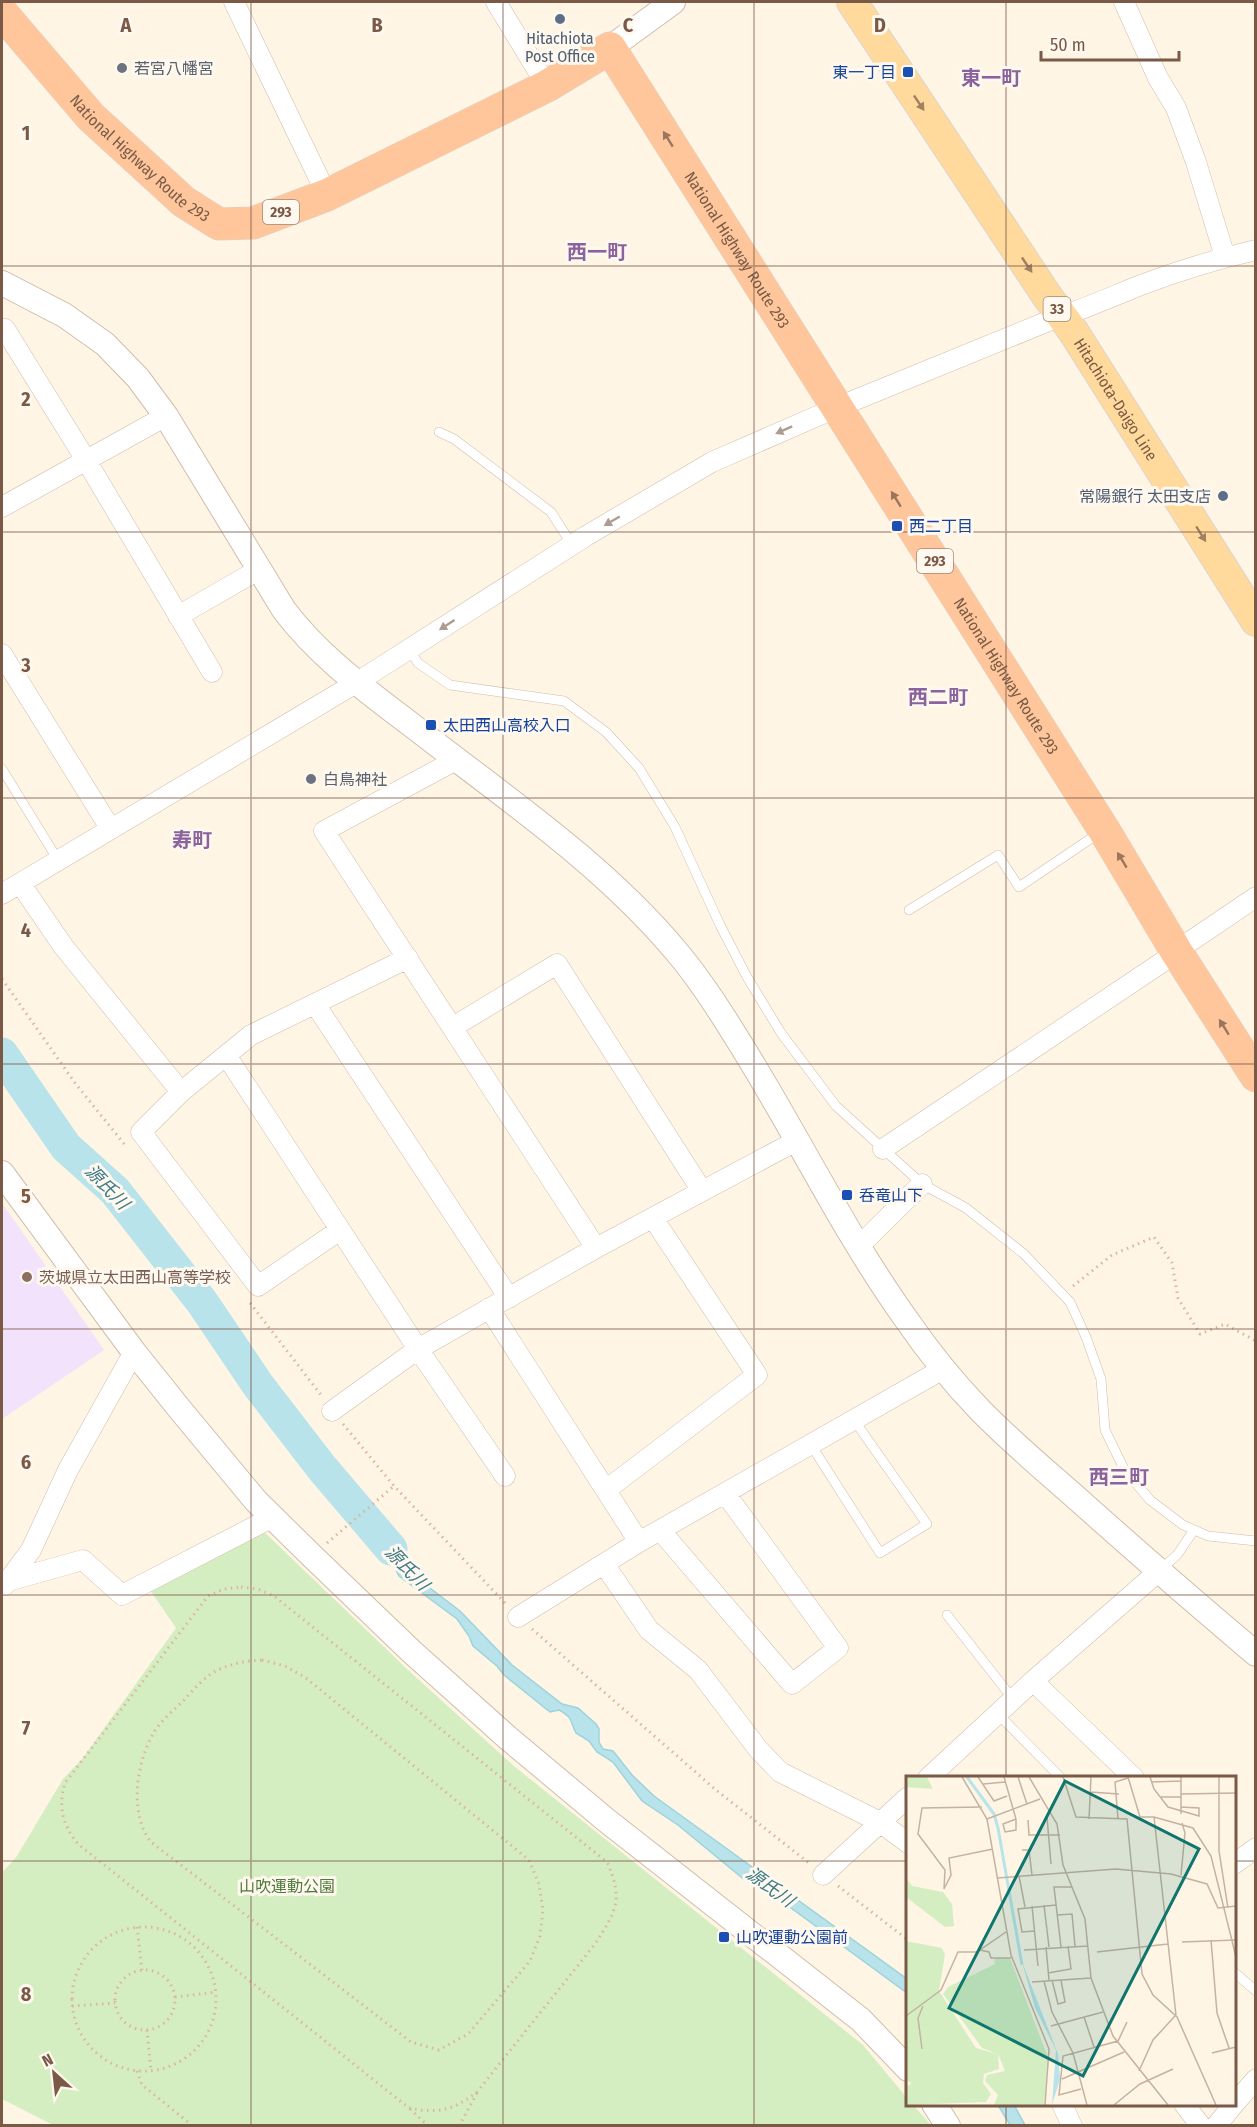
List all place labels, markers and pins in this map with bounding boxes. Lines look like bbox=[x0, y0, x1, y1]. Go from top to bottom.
marker: Hitachiota Post Office bbox=[553, 12, 567, 26]
place label: Hitachiota Post Office bbox=[525, 29, 595, 66]
place label: 若宮八幡宮 bbox=[134, 59, 214, 78]
marker: 若宮八幡宮 bbox=[115, 61, 129, 75]
place label: 東一丁目 bbox=[832, 63, 896, 82]
marker: 東一丁目 bbox=[901, 65, 915, 79]
place label: 常陽銀行 太田支店 bbox=[1079, 487, 1211, 506]
marker: 常陽銀行 太田支店 bbox=[1216, 489, 1230, 503]
place label: 西二丁目 bbox=[909, 517, 973, 536]
marker: 西二丁目 bbox=[890, 519, 904, 533]
place label: 太田西山高校入口 bbox=[443, 716, 571, 735]
marker: 太田西山高校入口 bbox=[424, 718, 438, 732]
place label: 白鳥神社 bbox=[323, 770, 387, 789]
marker: 白鳥神社 bbox=[304, 772, 318, 786]
place label: 呑竜山下 bbox=[859, 1186, 923, 1205]
marker: 呑竜山下 bbox=[840, 1188, 854, 1202]
place label: 茨城県立太田西山高等学校 bbox=[39, 1268, 231, 1287]
marker: 茨城県立太田西山高等学校 bbox=[20, 1270, 34, 1284]
place label: 山吹運動公園前 bbox=[736, 1928, 848, 1947]
marker: 山吹運動公園前 bbox=[717, 1930, 731, 1944]

